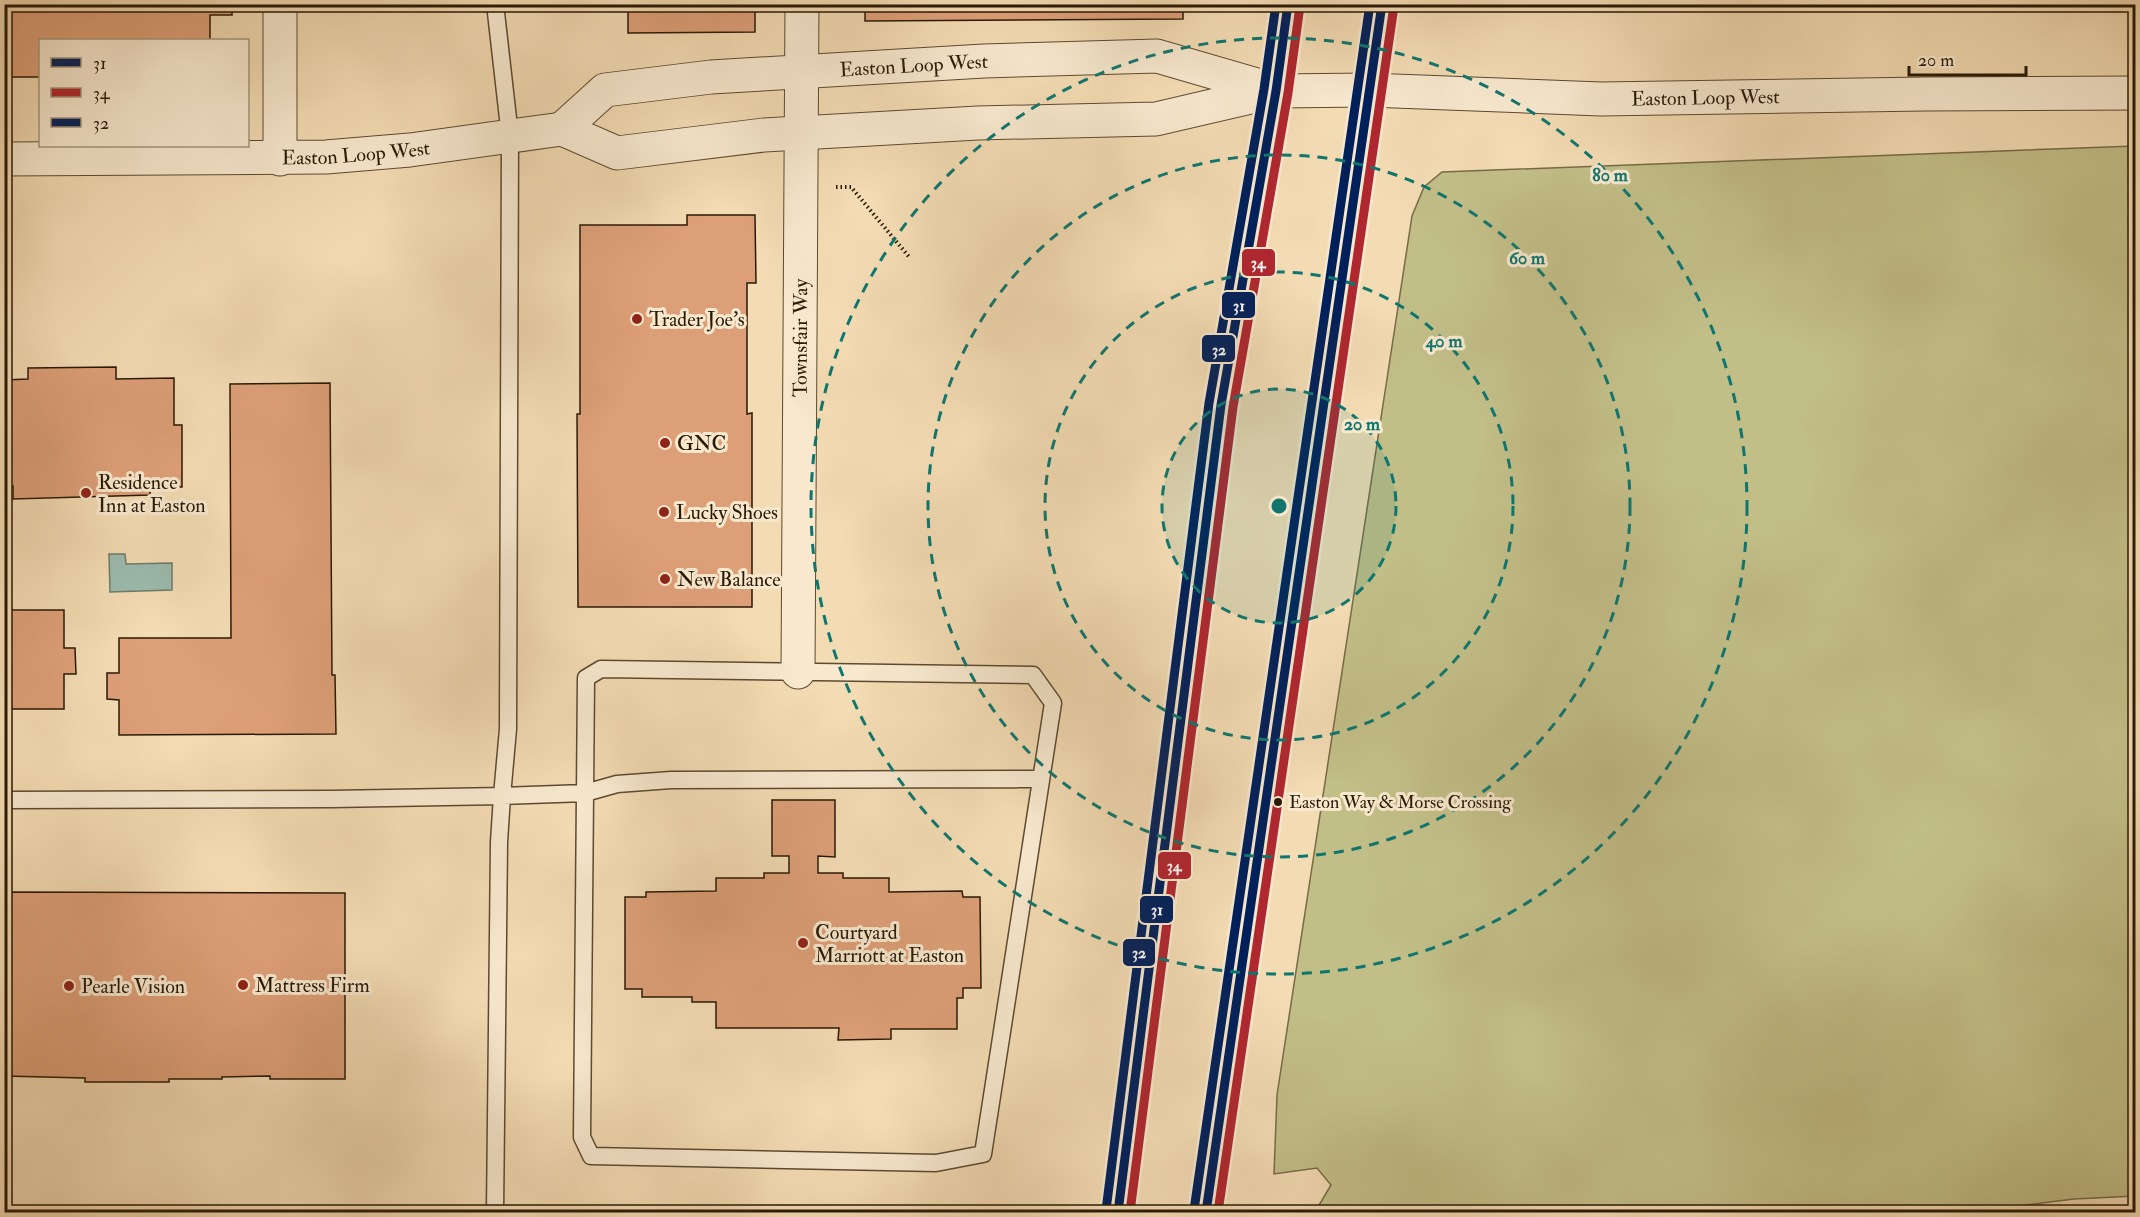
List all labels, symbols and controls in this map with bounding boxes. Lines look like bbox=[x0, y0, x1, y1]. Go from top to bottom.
legend bbox=[39, 39, 249, 147]
scale bar bbox=[1909, 39, 2026, 77]
street label: Easton Loop West bbox=[839, 48, 989, 82]
text: 20 m bbox=[1918, 49, 1954, 72]
text: 31 bbox=[93, 52, 106, 75]
text: 34 bbox=[93, 82, 111, 105]
street label: Easton Loop West bbox=[1631, 84, 1780, 111]
text: 32 bbox=[93, 112, 109, 135]
street label: Easton Loop West bbox=[282, 135, 432, 170]
text: 80 m bbox=[1592, 164, 1629, 187]
text: 60 m bbox=[1509, 247, 1546, 270]
line badge: 34 bbox=[1241, 248, 1276, 277]
text: 34 bbox=[1251, 253, 1267, 273]
street label: Townsfair Way bbox=[787, 278, 813, 397]
line badge: 31 bbox=[1221, 291, 1256, 319]
text: 31 bbox=[1233, 296, 1245, 316]
place label: Trader Joe's bbox=[649, 307, 745, 332]
marker: Trader Joe's bbox=[630, 312, 644, 326]
text: 40 m bbox=[1425, 330, 1463, 353]
line badge: 32 bbox=[1201, 334, 1236, 363]
text: 32 bbox=[1212, 340, 1226, 360]
text: 20 m bbox=[1344, 413, 1381, 436]
place label: GNC bbox=[677, 431, 726, 456]
marker: GNC bbox=[658, 436, 672, 450]
place label: Residence Inn at Easton bbox=[98, 470, 206, 518]
marker: Residence Inn at Easton bbox=[79, 486, 93, 500]
centre of rings bbox=[1269, 496, 1289, 516]
place label: Lucky Shoes bbox=[676, 500, 778, 525]
marker: Lucky Shoes bbox=[657, 505, 671, 519]
place label: New Balance bbox=[677, 567, 781, 592]
marker: New Balance bbox=[658, 572, 672, 586]
place label: Easton Way & Morse Crossing bbox=[1289, 791, 1512, 814]
marker: Easton Way & Morse Crossing bbox=[1272, 796, 1284, 808]
line badge: 34 bbox=[1157, 851, 1192, 880]
text: 34 bbox=[1167, 856, 1183, 876]
line badge: 31 bbox=[1139, 895, 1174, 924]
text: 31 bbox=[1151, 900, 1163, 920]
place label: Courtyard Marriott at Easton bbox=[815, 920, 964, 968]
marker: Courtyard Marriott at Easton bbox=[796, 936, 810, 950]
line badge: 32 bbox=[1122, 938, 1156, 967]
text: 32 bbox=[1132, 943, 1146, 963]
place label: Mattress Firm bbox=[255, 973, 370, 998]
place label: Pearle Vision bbox=[81, 974, 185, 999]
marker: Mattress Firm bbox=[236, 978, 250, 992]
marker: Pearle Vision bbox=[62, 979, 76, 993]

